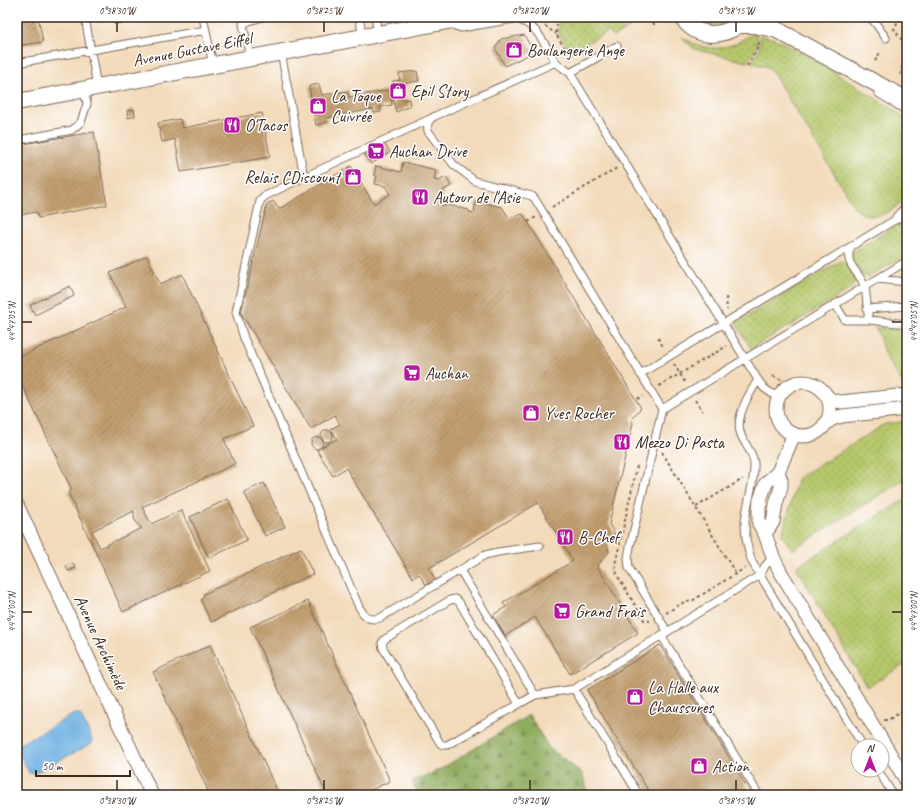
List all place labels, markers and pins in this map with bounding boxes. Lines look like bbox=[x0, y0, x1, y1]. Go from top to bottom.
shop icon: Boulangerie Ange bbox=[504, 40, 524, 60]
place label: Boulangerie Ange bbox=[527, 40, 625, 61]
shop icon: Epil Story bbox=[388, 81, 408, 101]
place label: Epil Story bbox=[411, 81, 470, 102]
place label: La Toque Cuivrée bbox=[331, 86, 382, 127]
shop icon: La Toque Cuivrée bbox=[308, 96, 328, 116]
restaurant icon: O'Tacos bbox=[222, 115, 242, 135]
place label: O'Tacos bbox=[245, 115, 288, 136]
supermarket icon: Auchan Drive bbox=[366, 141, 386, 161]
place label: Auchan Drive bbox=[389, 141, 468, 162]
place label: Relais CDiscount bbox=[244, 167, 342, 188]
shop icon: Relais CDiscount bbox=[343, 167, 363, 187]
restaurant icon: Autour de l'Asie bbox=[410, 187, 430, 207]
place label: Autour de l'Asie bbox=[433, 187, 521, 208]
supermarket icon: Auchan bbox=[402, 363, 422, 383]
place label: Auchan bbox=[425, 363, 469, 384]
shop icon: Yves Rocher bbox=[521, 403, 541, 423]
place label: Yves Rocher bbox=[544, 403, 616, 424]
restaurant icon: Mezzo Di Pasta bbox=[612, 432, 632, 452]
place label: Mezzo Di Pasta bbox=[635, 432, 725, 453]
restaurant icon: B-Chef bbox=[555, 527, 575, 547]
place label: B-Chef bbox=[578, 527, 623, 548]
supermarket icon: Grand Frais bbox=[552, 601, 572, 621]
place label: Grand Frais bbox=[575, 601, 646, 622]
place label: La Halle aux Chaussures bbox=[648, 677, 719, 718]
shop icon: La Halle aux Chaussures bbox=[625, 687, 645, 707]
shop icon: Action bbox=[689, 756, 709, 776]
place label: Action bbox=[712, 756, 750, 777]

